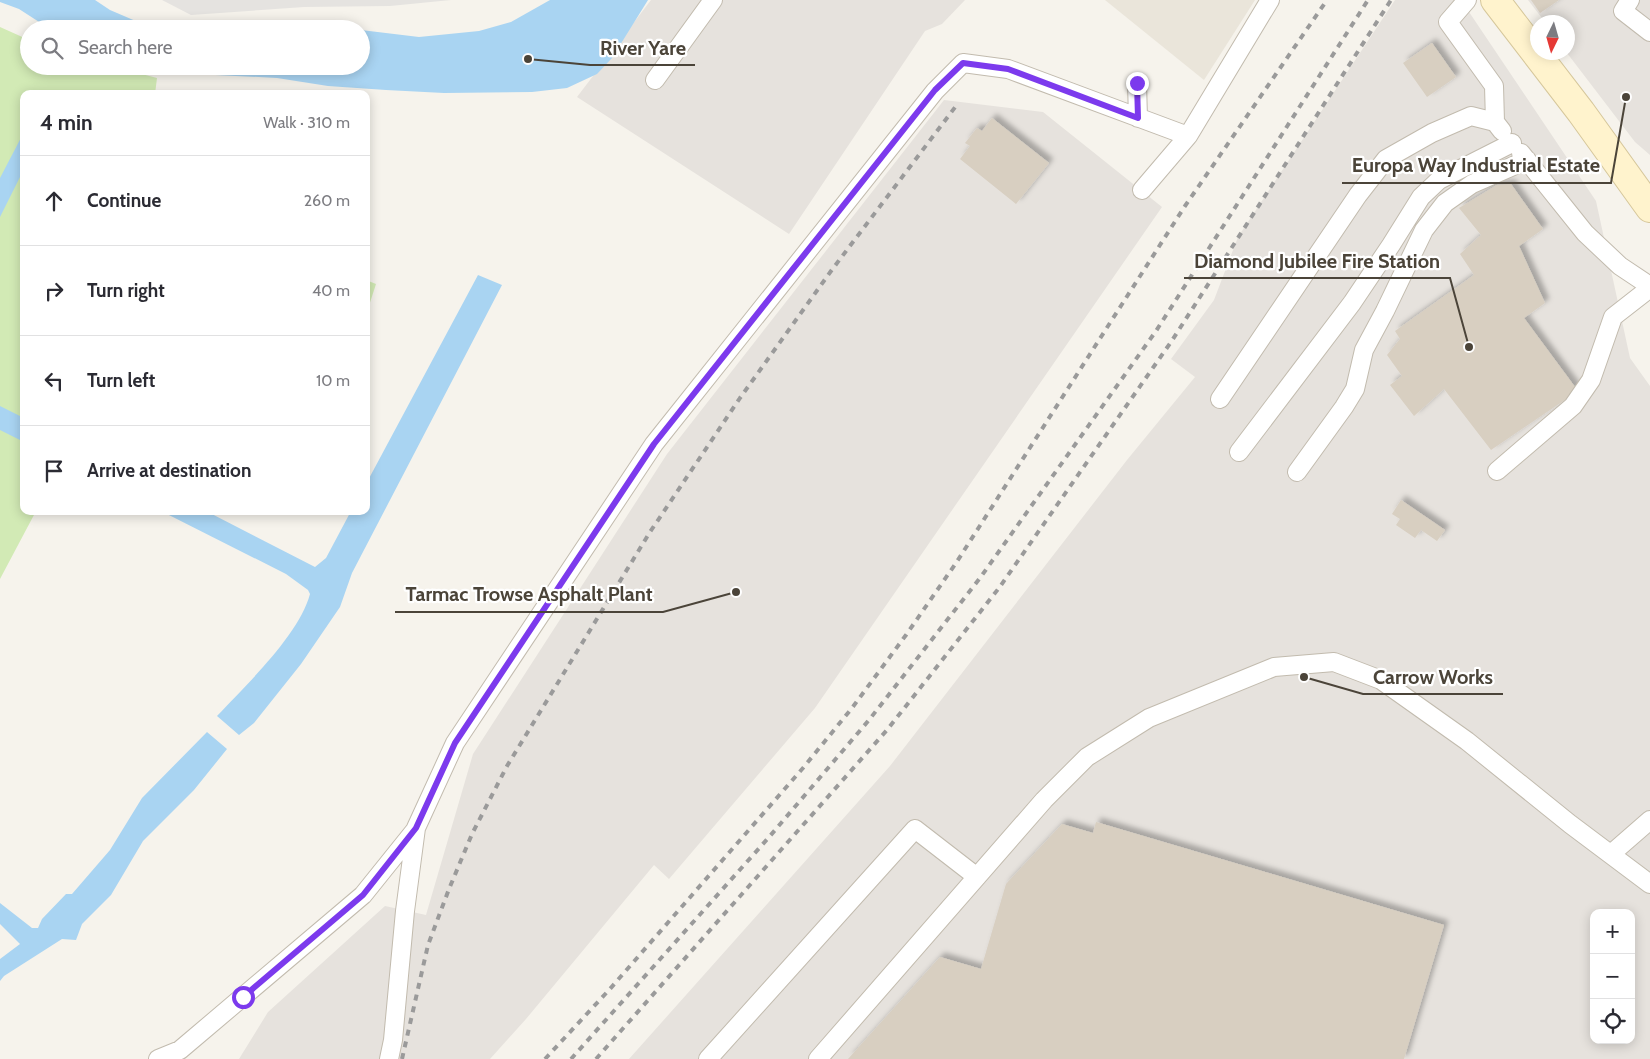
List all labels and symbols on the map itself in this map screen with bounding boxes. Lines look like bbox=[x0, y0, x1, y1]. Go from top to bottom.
north arrow bbox=[1530, 15, 1575, 60]
callout: River Yare bbox=[590, 30, 695, 65]
text: River Yare bbox=[600, 36, 686, 60]
route end bbox=[1126, 72, 1149, 95]
callout: Europa Way Industrial Estate bbox=[1342, 148, 1611, 183]
text: Europa Way Industrial Estate bbox=[1352, 153, 1600, 177]
callout: Diamond Jubilee Fire Station bbox=[1184, 243, 1450, 278]
text: Diamond Jubilee Fire Station bbox=[1194, 249, 1440, 273]
callout: Tarmac Trowse Asphalt Plant bbox=[395, 577, 663, 612]
text: Tarmac Trowse Asphalt Plant bbox=[405, 582, 653, 606]
callout: Carrow Works bbox=[1363, 659, 1503, 694]
text: Carrow Works bbox=[1373, 665, 1493, 689]
route start bbox=[232, 986, 255, 1009]

